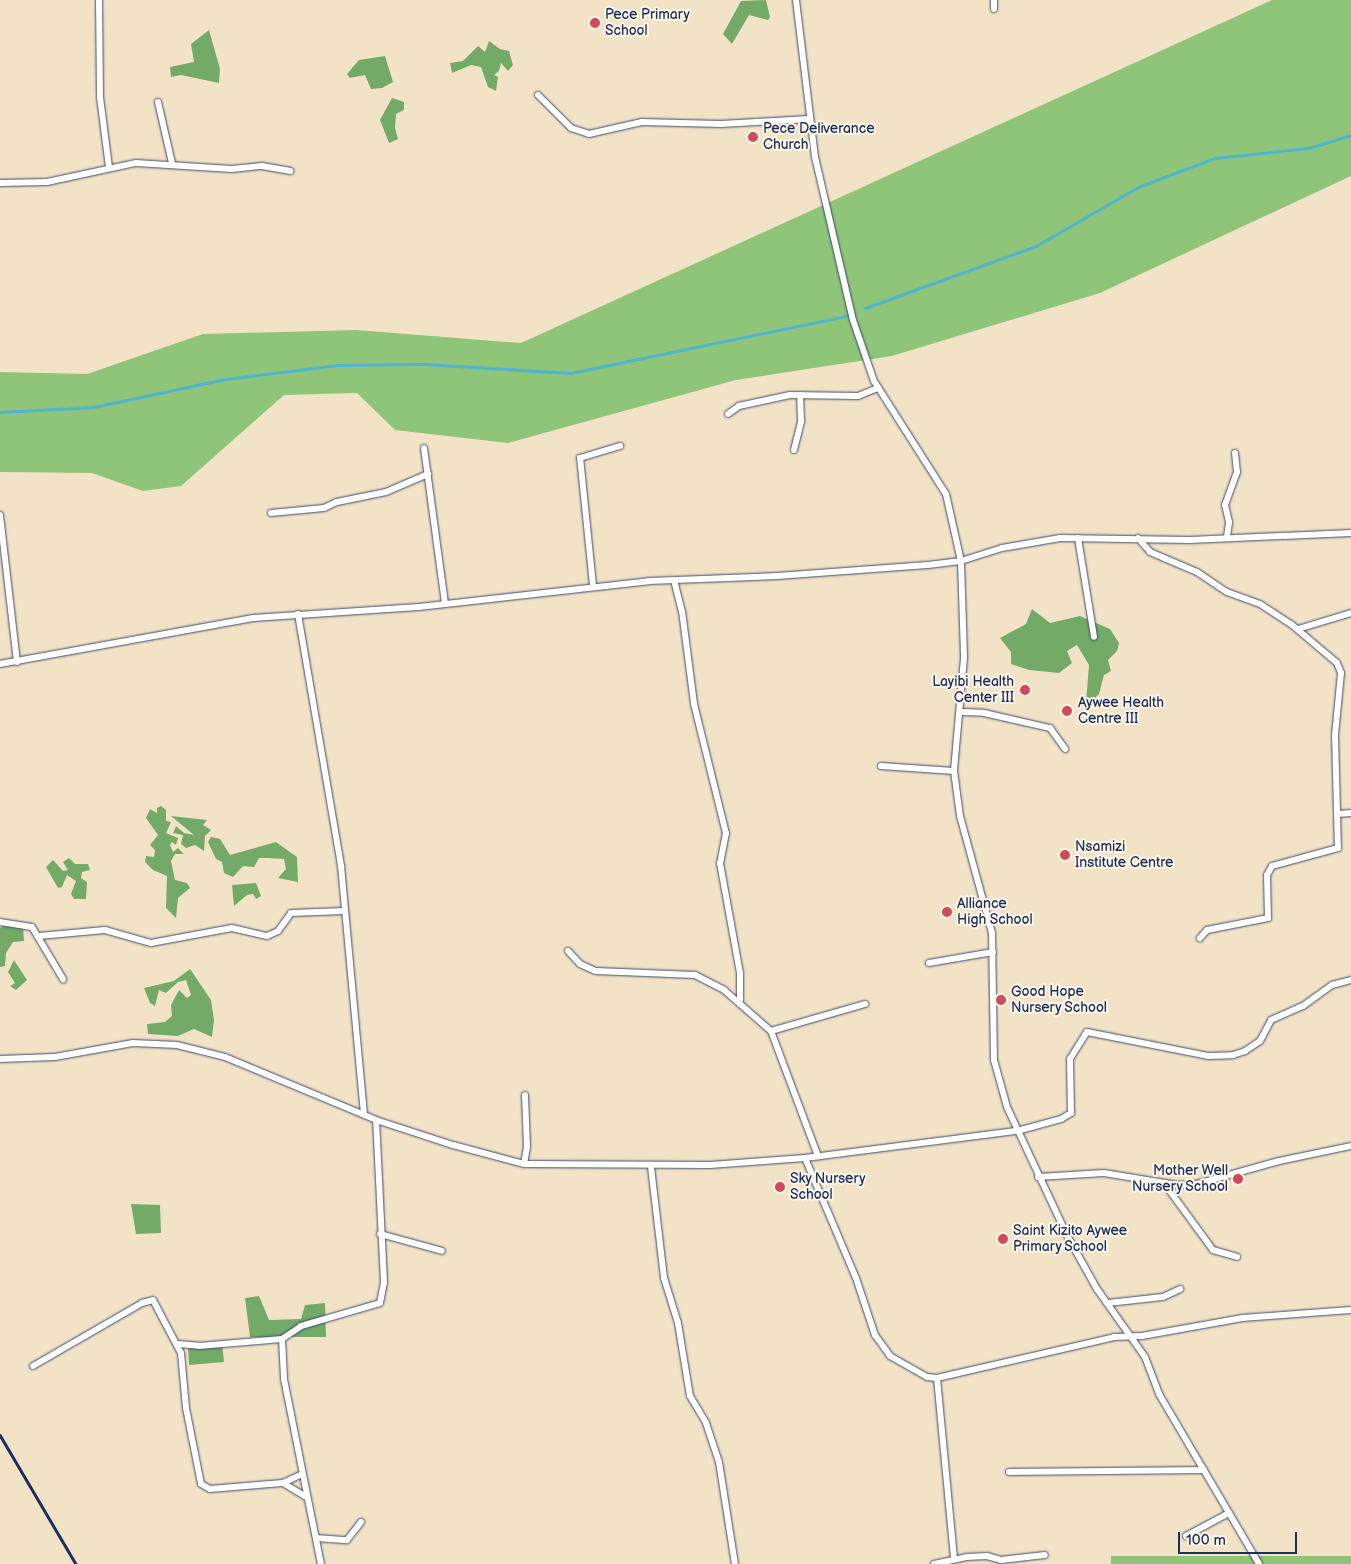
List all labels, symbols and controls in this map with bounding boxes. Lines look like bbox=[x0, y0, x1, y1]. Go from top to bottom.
place label: Pece Primary School bbox=[605, 7, 690, 40]
marker: Pece Primary School bbox=[589, 17, 601, 29]
place label: Pece Deliverance Church bbox=[763, 121, 875, 154]
marker: Pece Deliverance Church bbox=[747, 131, 759, 143]
place label: Layibi Health Center III bbox=[932, 674, 1014, 706]
marker: Layibi Health Center III bbox=[1018, 683, 1032, 697]
place label: Aywee Health Centre III bbox=[1078, 695, 1164, 728]
marker: Aywee Health Centre III bbox=[1060, 704, 1074, 718]
place label: Nsamizi Institute Centre bbox=[1075, 839, 1173, 872]
marker: Nsamizi Institute Centre bbox=[1059, 849, 1071, 861]
place label: Alliance High School bbox=[957, 896, 1033, 929]
marker: Alliance High School bbox=[941, 906, 953, 918]
place label: Good Hope Nursery School bbox=[1011, 984, 1108, 1016]
marker: Good Hope Nursery School bbox=[995, 994, 1007, 1006]
place label: Mother Well Nursery School bbox=[1131, 1163, 1228, 1196]
place label: Sky Nursery School bbox=[790, 1171, 866, 1204]
marker: Mother Well Nursery School bbox=[1232, 1173, 1244, 1185]
marker: Sky Nursery School bbox=[774, 1181, 786, 1193]
place label: Saint Kizito Aywee Primary School bbox=[1013, 1223, 1127, 1256]
marker: Saint Kizito Aywee Primary School bbox=[997, 1233, 1009, 1245]
scale bar bbox=[1181, 1522, 1300, 1554]
text: 100 m bbox=[1186, 1531, 1226, 1550]

